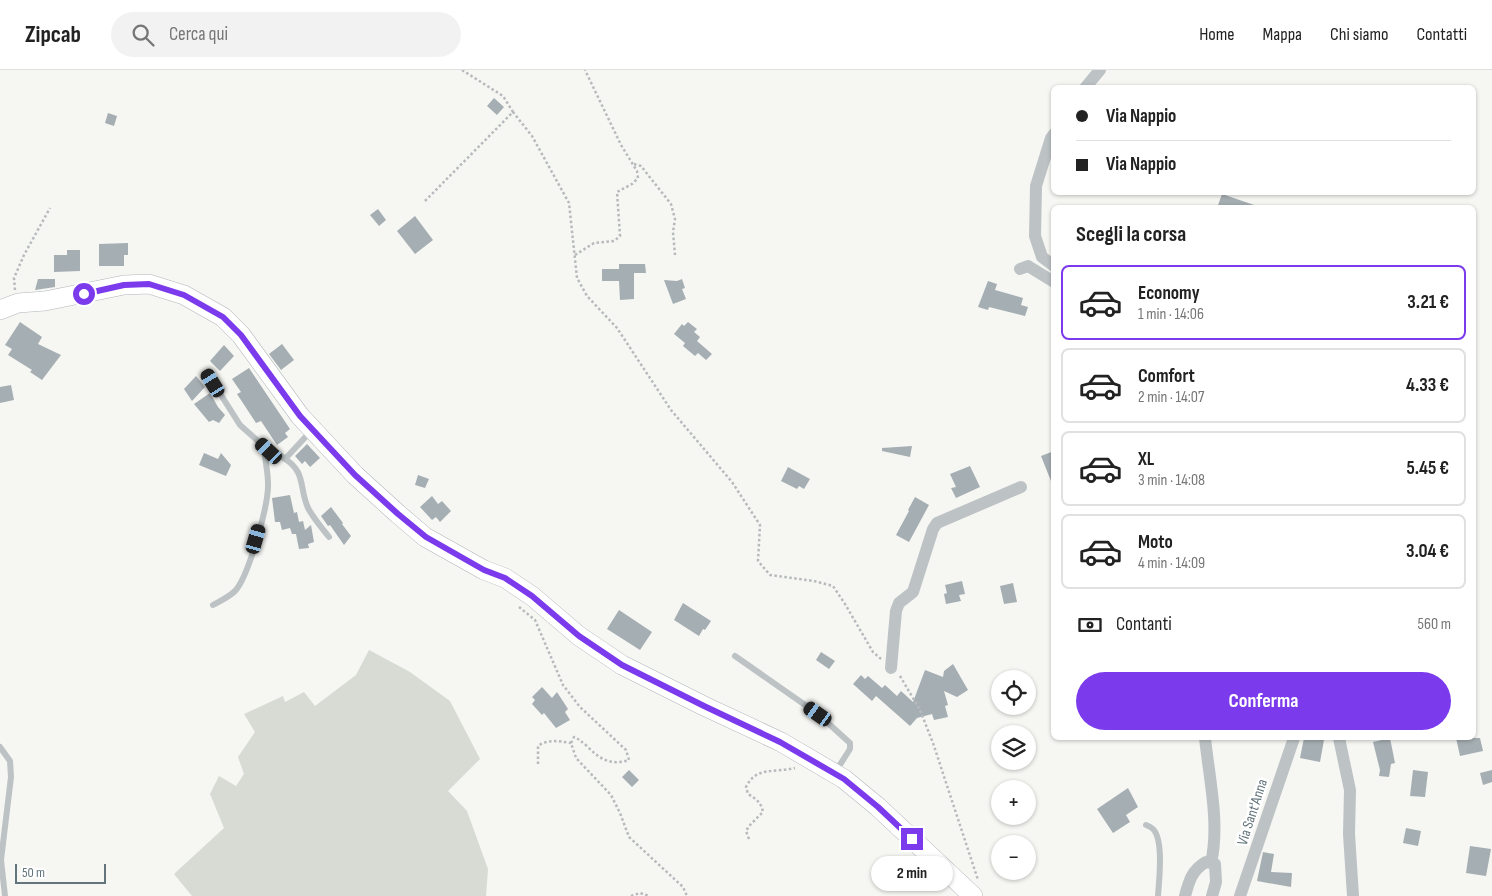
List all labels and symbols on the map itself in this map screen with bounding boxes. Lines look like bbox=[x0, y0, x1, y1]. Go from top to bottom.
route start bbox=[73, 283, 95, 305]
car bbox=[198, 366, 227, 400]
car bbox=[252, 435, 285, 467]
car bbox=[244, 523, 267, 555]
car bbox=[801, 699, 834, 729]
street label: Via Sant'Anna bbox=[1233, 776, 1272, 848]
route end bbox=[901, 828, 923, 850]
callout: 2 min bbox=[871, 856, 953, 892]
scale bar bbox=[15, 861, 106, 884]

